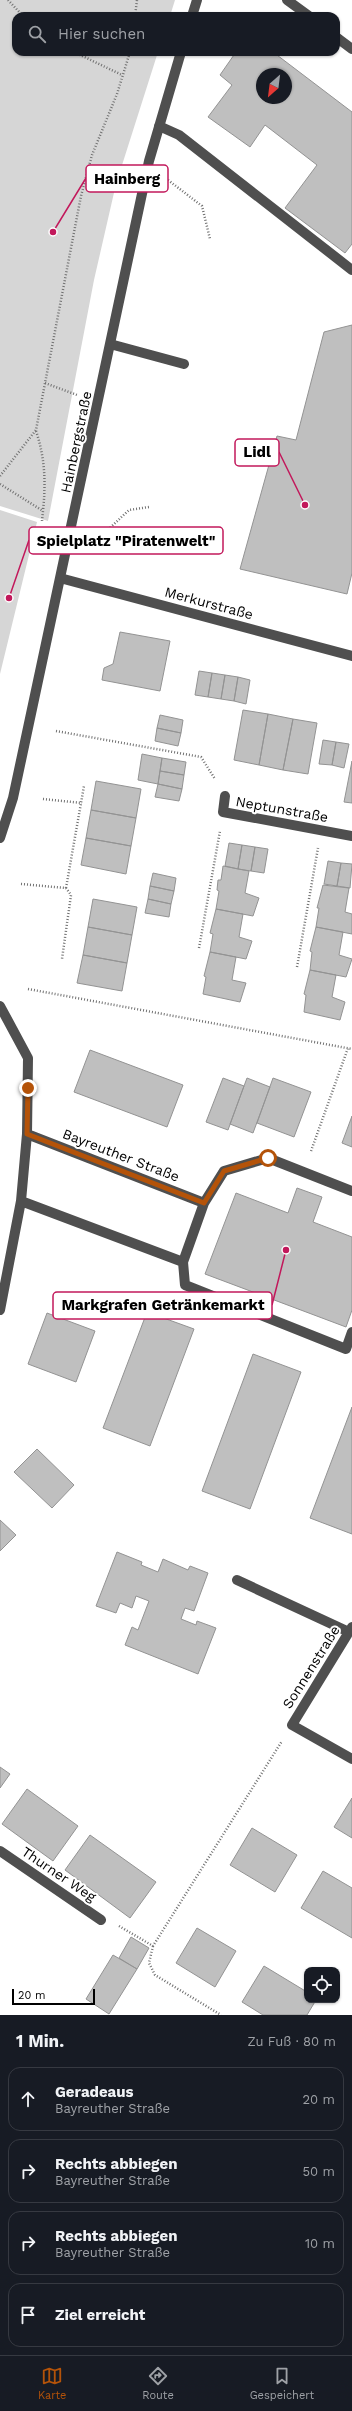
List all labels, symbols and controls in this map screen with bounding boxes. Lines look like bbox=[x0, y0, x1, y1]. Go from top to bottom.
search box bbox=[12, 12, 340, 56]
icon: search bbox=[26, 23, 48, 45]
text: Hier suchen bbox=[58, 25, 145, 43]
north arrow bbox=[256, 68, 292, 104]
callout: Hainberg bbox=[86, 165, 168, 192]
text: Hainberg bbox=[94, 170, 161, 188]
street label: Hainbergstraße bbox=[57, 390, 95, 494]
callout: Lidl bbox=[235, 439, 279, 466]
text: Lidl bbox=[243, 443, 271, 461]
callout: Spielplatz "Piratenwelt" bbox=[29, 527, 223, 554]
text: Spielplatz "Piratenwelt" bbox=[37, 532, 216, 550]
street label: Merkurstraße bbox=[163, 583, 255, 623]
street label: Neptunstraße bbox=[235, 793, 329, 825]
route end bbox=[19, 1079, 37, 1097]
street label: Bayreuther Straße bbox=[60, 1125, 182, 1185]
route start bbox=[259, 1149, 277, 1167]
callout: Markgrafen Getränkemarkt bbox=[53, 1292, 272, 1319]
text: Markgrafen Getränkemarkt bbox=[61, 1296, 265, 1314]
street label: Sonnenstraße bbox=[279, 1623, 343, 1711]
street label: Thurner Weg bbox=[19, 1843, 100, 1905]
map controls bbox=[304, 1967, 340, 2003]
button: locate bbox=[304, 1967, 340, 2003]
scale bar bbox=[12, 1987, 95, 2006]
text: 20 m bbox=[18, 1989, 46, 2002]
text: 1 Min. bbox=[16, 2031, 64, 2051]
text: Zu Fuß · 80 m bbox=[247, 2034, 336, 2049]
text: Geradeaus bbox=[55, 2083, 134, 2101]
icon: ahead bbox=[17, 2088, 39, 2110]
text: 20 m bbox=[303, 2092, 335, 2107]
text: Bayreuther Straße bbox=[55, 2101, 170, 2116]
text: Rechts abbiegen bbox=[55, 2155, 177, 2173]
icon: right bbox=[17, 2160, 39, 2182]
text: 50 m bbox=[303, 2164, 335, 2179]
text: Bayreuther Straße bbox=[55, 2173, 170, 2188]
text: Rechts abbiegen bbox=[55, 2227, 177, 2245]
icon: right bbox=[17, 2232, 39, 2254]
text: 10 m bbox=[305, 2236, 335, 2251]
text: Bayreuther Straße bbox=[55, 2245, 170, 2260]
icon: arrive bbox=[17, 2304, 39, 2326]
text: Ziel erreicht bbox=[55, 2306, 145, 2324]
tab: Karte bbox=[38, 2365, 66, 2402]
tab: Route bbox=[142, 2365, 174, 2402]
tab: Gespeichert bbox=[250, 2365, 314, 2402]

